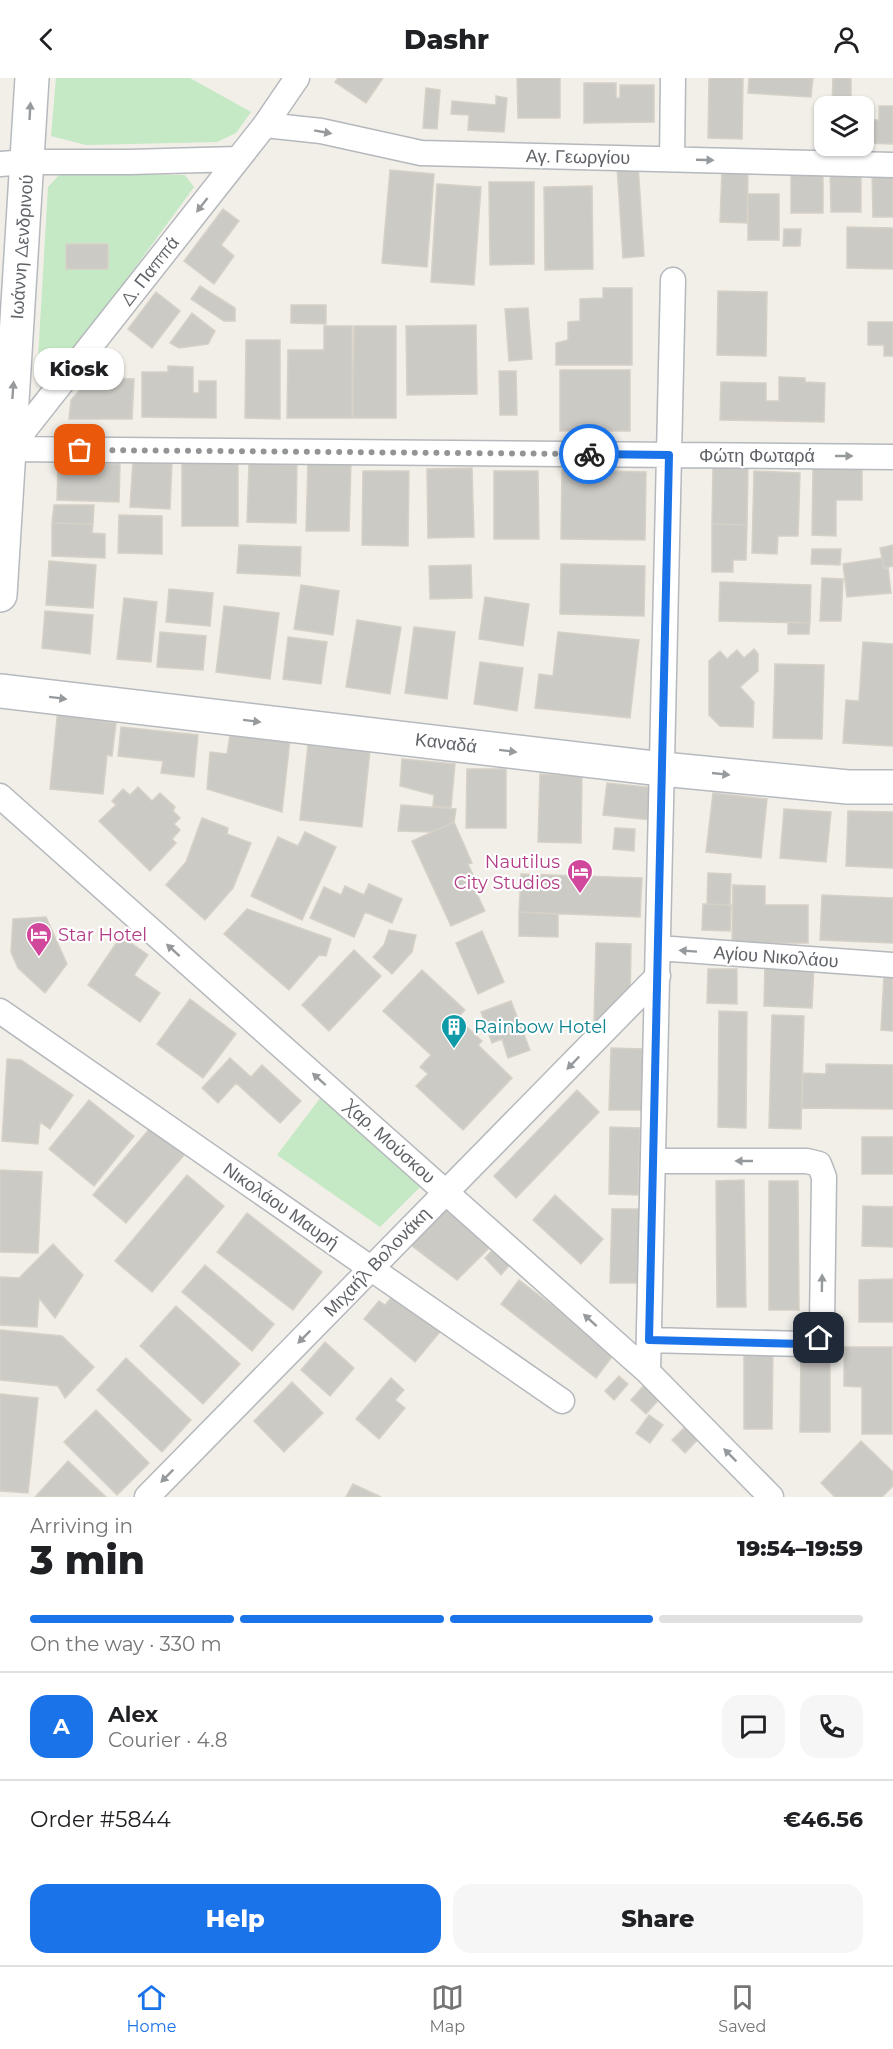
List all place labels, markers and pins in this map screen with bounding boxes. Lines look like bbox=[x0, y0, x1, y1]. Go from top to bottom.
callout: Kiosk bbox=[35, 348, 125, 390]
pin bbox=[54, 424, 105, 475]
place label: Nautilus City Studios bbox=[454, 851, 560, 894]
hotel icon: Nautilus City Studios bbox=[565, 857, 595, 895]
hotel icon: Star Hotel bbox=[24, 920, 54, 958]
place label: Star Hotel bbox=[58, 924, 147, 946]
building icon: Rainbow Hotel bbox=[439, 1012, 469, 1050]
place label: Rainbow Hotel bbox=[474, 1016, 607, 1038]
pin bbox=[793, 1312, 844, 1363]

